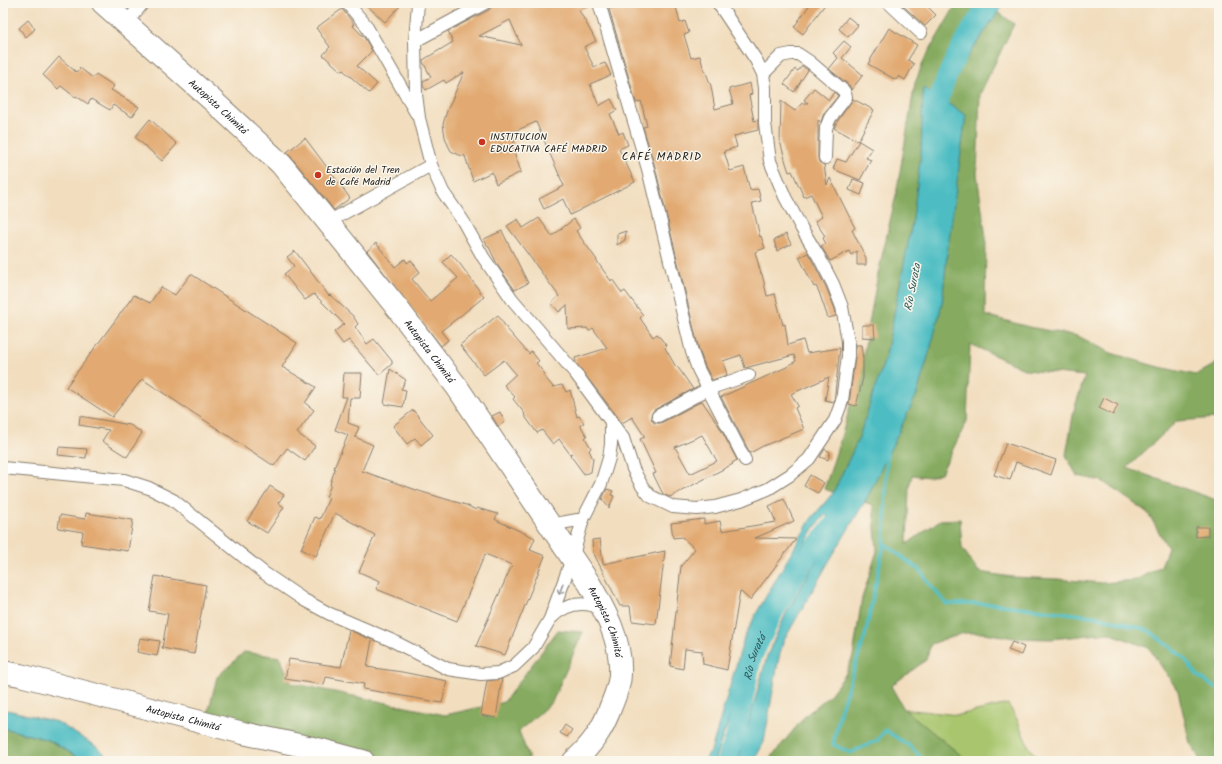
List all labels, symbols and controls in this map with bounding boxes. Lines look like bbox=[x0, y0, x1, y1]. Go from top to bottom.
street label: Autopista Chimitá bbox=[184, 76, 252, 140]
place label: INSTITUCION EDUCATIVA CAFÉ MADRID bbox=[490, 129, 608, 157]
marker: INSTITUCION EDUCATIVA CAFÉ MADRID bbox=[477, 137, 487, 147]
district label: CAFÉ MADRID bbox=[622, 148, 702, 166]
place label: Estación del Tren de Café Madrid bbox=[326, 162, 400, 190]
marker: Estación del Tren de Café Madrid bbox=[313, 170, 323, 180]
water label: Río Surata bbox=[900, 261, 927, 312]
street label: Autopista Chimitá bbox=[400, 316, 459, 388]
one-way arrow bbox=[557, 582, 565, 594]
street label: Autopista Chimitá bbox=[583, 583, 627, 660]
water label: Río Suratá bbox=[739, 629, 773, 682]
street label: Autopista Chimitá bbox=[144, 701, 223, 736]

